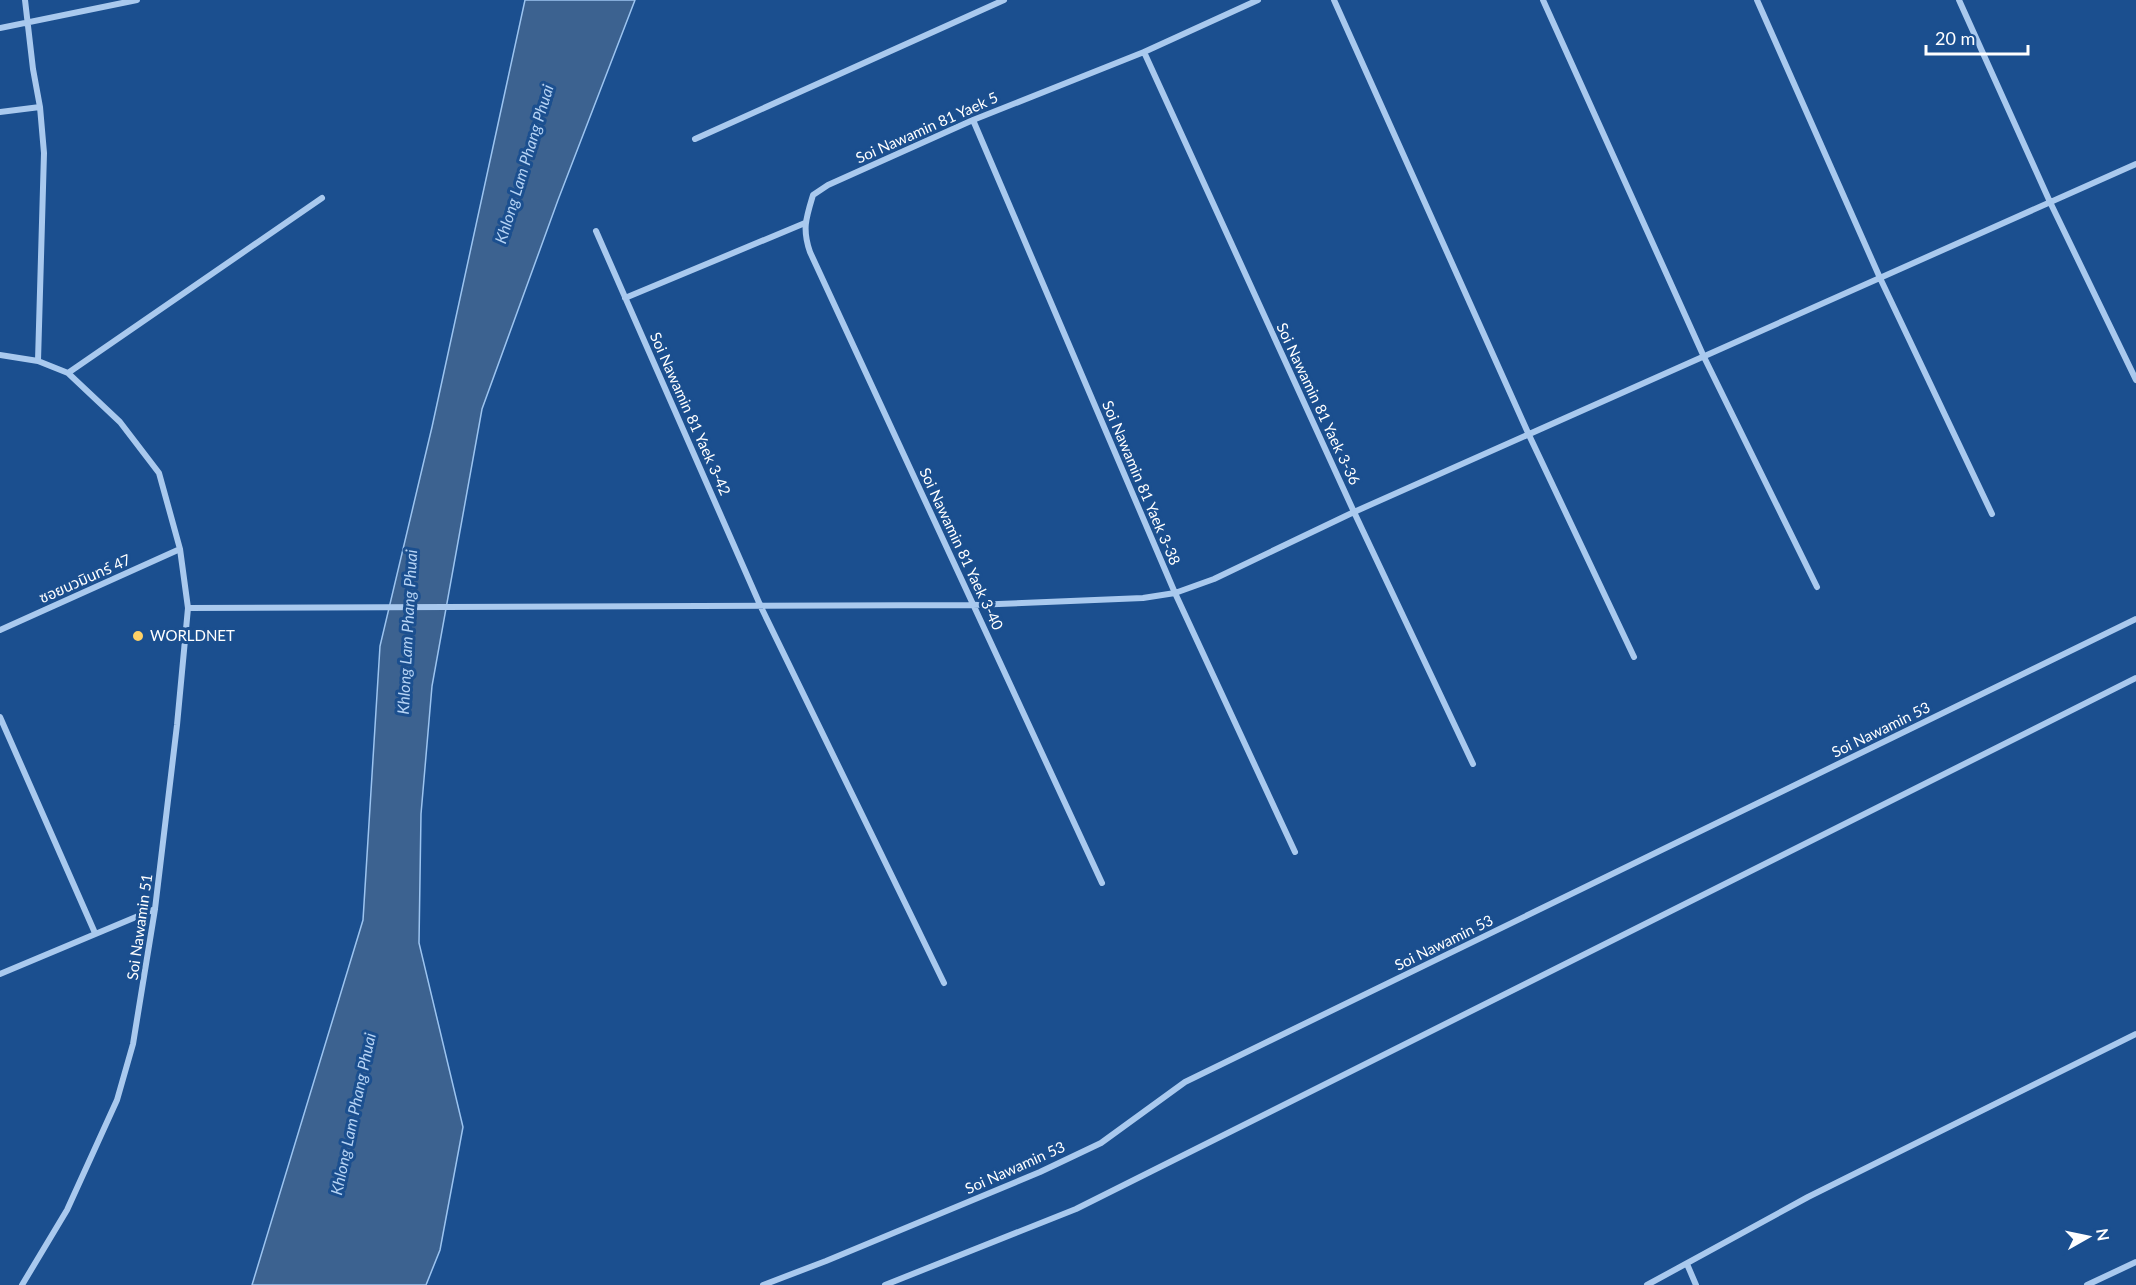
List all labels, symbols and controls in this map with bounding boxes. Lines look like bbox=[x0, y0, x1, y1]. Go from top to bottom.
scale bar bbox=[1926, 18, 2028, 56]
text: 20 m bbox=[1935, 27, 1975, 49]
water label: Khlong Lam Phang Phuai bbox=[490, 82, 557, 246]
street label: Soi Nawamin 81 Yaek 5 bbox=[853, 88, 1001, 167]
street label: Soi Nawamin 81 Yaek 3-36 bbox=[1273, 320, 1365, 488]
street label: Soi Nawamin 81 Yaek 3-42 bbox=[647, 329, 735, 498]
street label: Soi Nawamin 81 Yaek 3-38 bbox=[1099, 398, 1185, 568]
street label: Soi Nawamin 81 Yaek 3-40 bbox=[916, 465, 1008, 633]
water label: Khlong Lam Phang Phuai bbox=[393, 549, 420, 715]
street label: ซอยนวมินทร์ 47 bbox=[36, 550, 134, 606]
place label: WORLDNET bbox=[150, 626, 235, 644]
marker: WORLDNET bbox=[131, 629, 145, 643]
street label: Soi Nawamin 53 bbox=[1828, 697, 1933, 761]
street label: Soi Nawamin 51 bbox=[123, 872, 155, 981]
street label: Soi Nawamin 53 bbox=[1391, 910, 1496, 974]
water label: Khlong Lam Phang Phuai bbox=[326, 1031, 379, 1197]
street label: Soi Nawamin 53 bbox=[962, 1137, 1067, 1197]
north arrow bbox=[2058, 1207, 2118, 1267]
text: N bbox=[2093, 1227, 2114, 1242]

